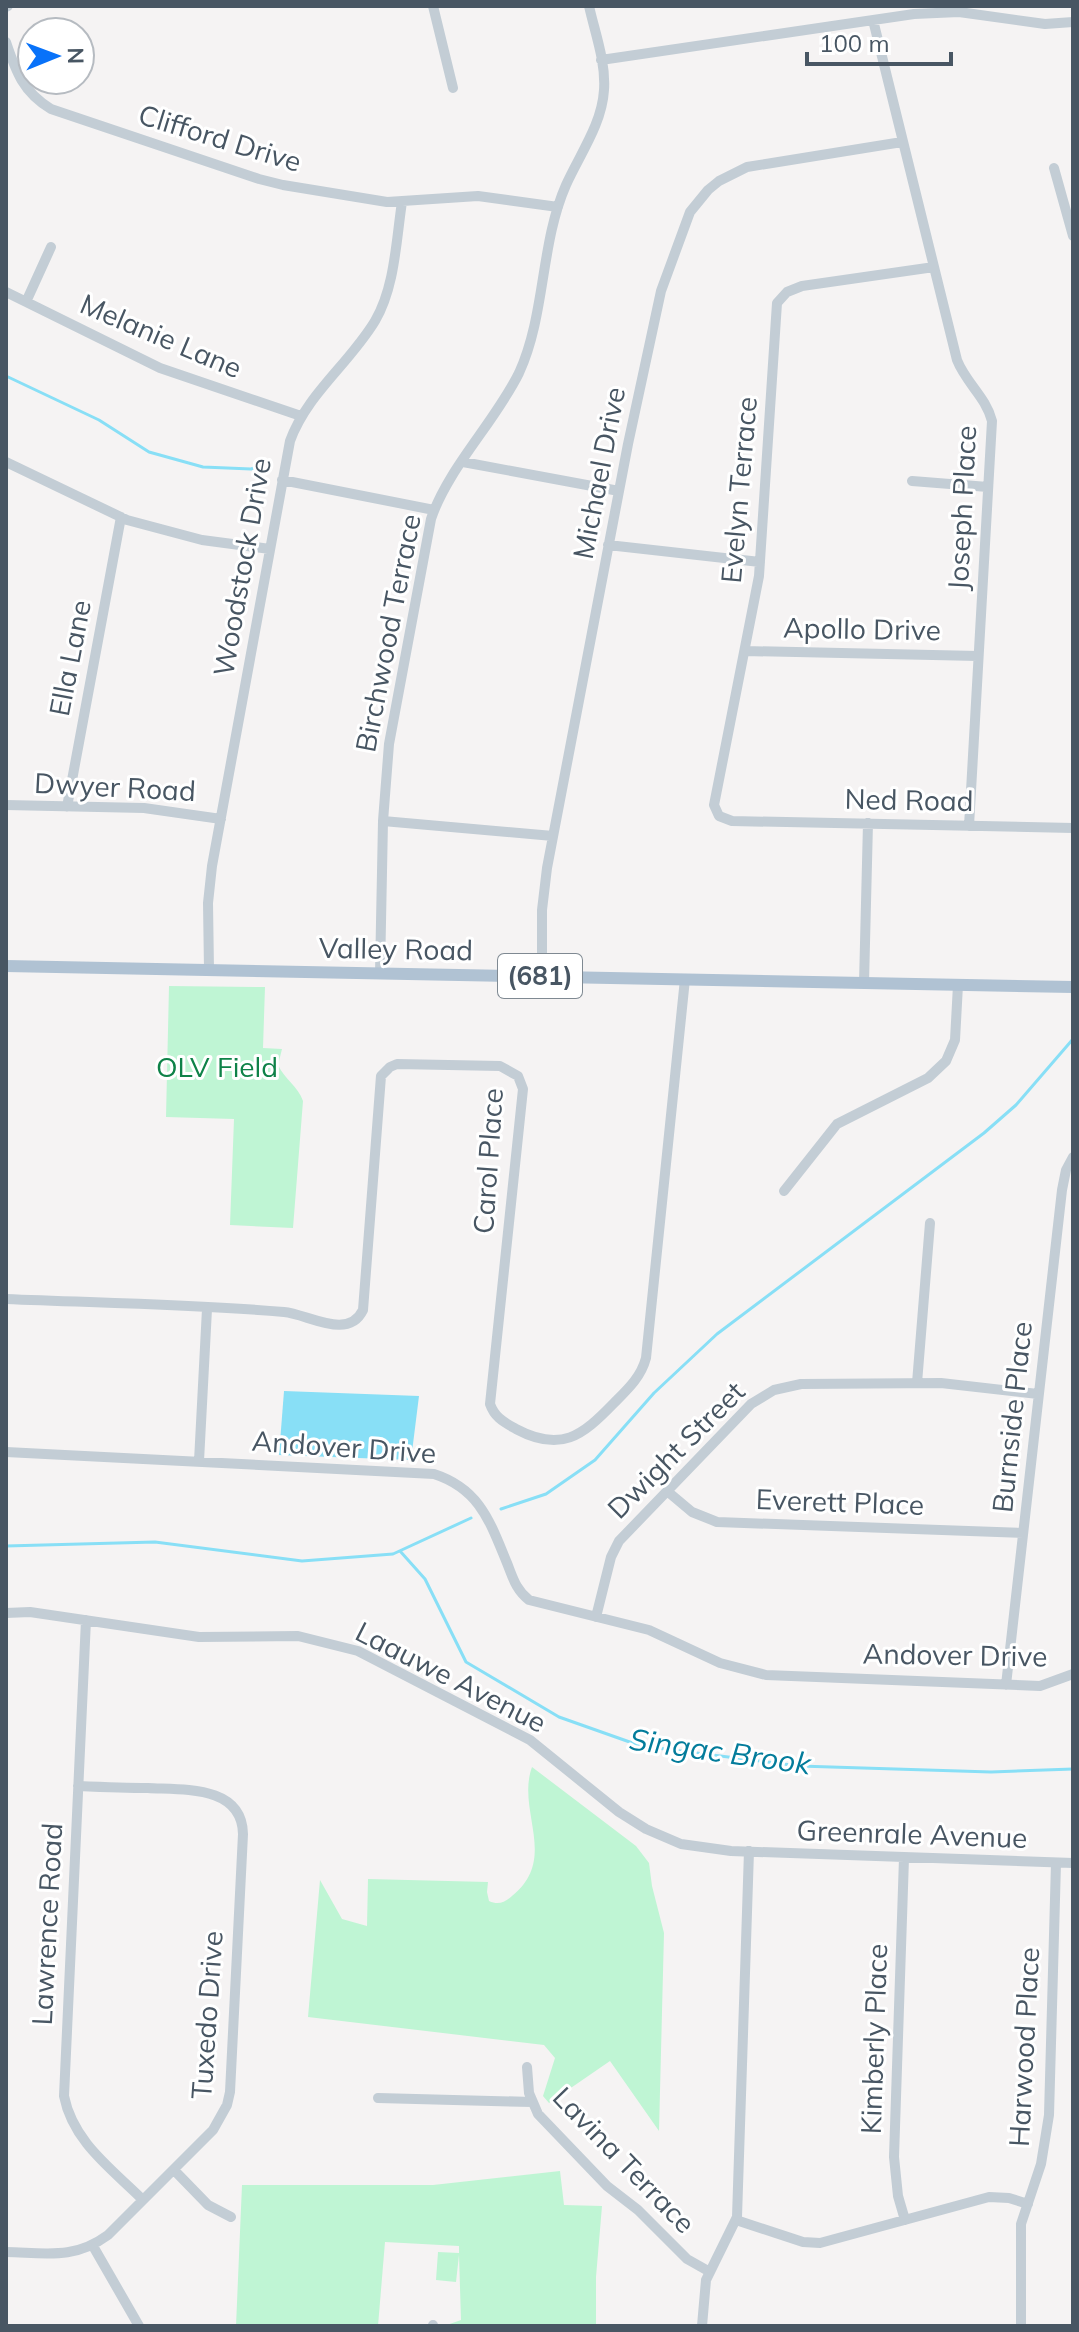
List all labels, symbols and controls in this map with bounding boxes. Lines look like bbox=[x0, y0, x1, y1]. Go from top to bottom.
north arrow bbox=[16, 16, 96, 96]
scale bar bbox=[807, 16, 951, 66]
text: 100 m bbox=[819, 28, 890, 58]
text: N bbox=[62, 47, 90, 64]
street label: Clifford Drive bbox=[135, 96, 306, 179]
street label: Melanie Lane bbox=[75, 286, 247, 385]
street label: Michael Drive bbox=[565, 384, 632, 562]
street label: Evelyn Terrace bbox=[713, 395, 764, 585]
street label: Joseph Place bbox=[940, 424, 983, 591]
street label: Woodstock Drive bbox=[205, 455, 278, 679]
street label: Birchwood Terrace bbox=[347, 511, 428, 755]
street label: Ella Lane bbox=[41, 597, 98, 719]
street label: Apollo Drive bbox=[783, 610, 941, 647]
street label: Dwyer Road bbox=[33, 765, 197, 808]
street label: Ned Road bbox=[844, 781, 974, 818]
street label: Valley Road bbox=[319, 930, 473, 967]
road number: (681) bbox=[498, 954, 582, 998]
park label: OLV Field bbox=[156, 1049, 278, 1084]
street label: Carol Place bbox=[465, 1087, 510, 1235]
street label: Burnside Place bbox=[984, 1320, 1039, 1514]
street label: Dwight Street bbox=[600, 1374, 752, 1526]
street label: Andover Drive bbox=[251, 1423, 437, 1470]
street label: Everett Place bbox=[755, 1481, 925, 1522]
street label: Laauwe Avenue bbox=[350, 1613, 552, 1740]
street label: Andover Drive bbox=[862, 1635, 1048, 1674]
water label: Singac Brook bbox=[627, 1719, 815, 1783]
street label: Greenrale Avenue bbox=[796, 1812, 1028, 1855]
street label: Lawrence Road bbox=[24, 1822, 69, 2026]
street label: Tuxedo Drive bbox=[183, 1930, 230, 2100]
street label: Kimberly Place bbox=[853, 1943, 894, 2135]
street label: Harwood Place bbox=[1001, 1946, 1046, 2148]
street label: Lavina Terrace bbox=[546, 2079, 703, 2240]

